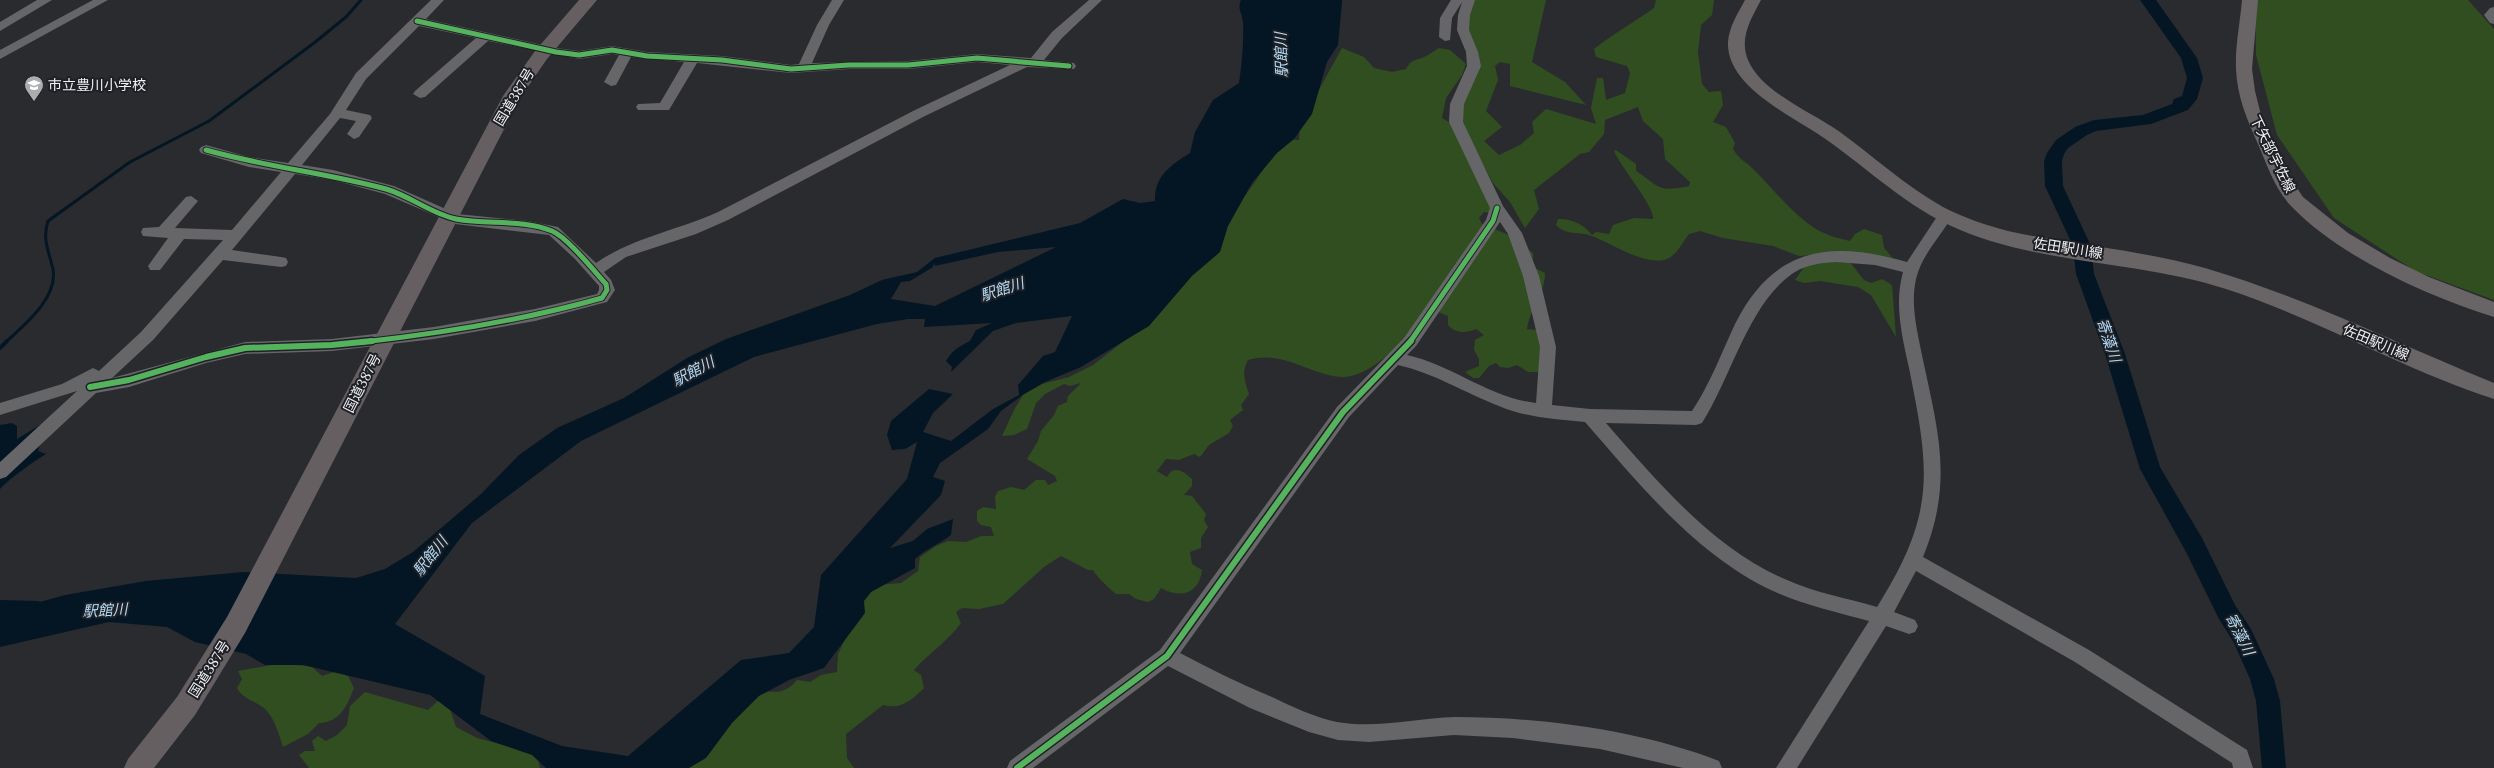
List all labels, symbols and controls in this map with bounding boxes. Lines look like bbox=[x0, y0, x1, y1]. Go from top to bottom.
water label: 駅館川 bbox=[1271, 30, 1291, 78]
street label: 国道387号 bbox=[490, 65, 538, 129]
school or university icon: 市立豊川小学校 bbox=[23, 74, 45, 102]
place label: 市立豊川小学校 bbox=[48, 76, 146, 94]
street label: 下矢部宇佐線 bbox=[2246, 112, 2300, 196]
street label: 佐田駅川線 bbox=[2032, 234, 2104, 262]
water label: 駅館川 bbox=[978, 272, 1028, 305]
water label: 寄藻川 bbox=[2093, 316, 2126, 366]
street label: 佐田駅川線 bbox=[2340, 320, 2412, 364]
street label: 国道387号 bbox=[339, 350, 385, 416]
water label: 駅館川 bbox=[669, 351, 719, 390]
water label: 駅館川 bbox=[409, 531, 453, 580]
water label: 駅館川 bbox=[82, 599, 130, 621]
water label: 寄藻川 bbox=[2221, 610, 2260, 660]
street label: 国道387号 bbox=[184, 637, 234, 701]

